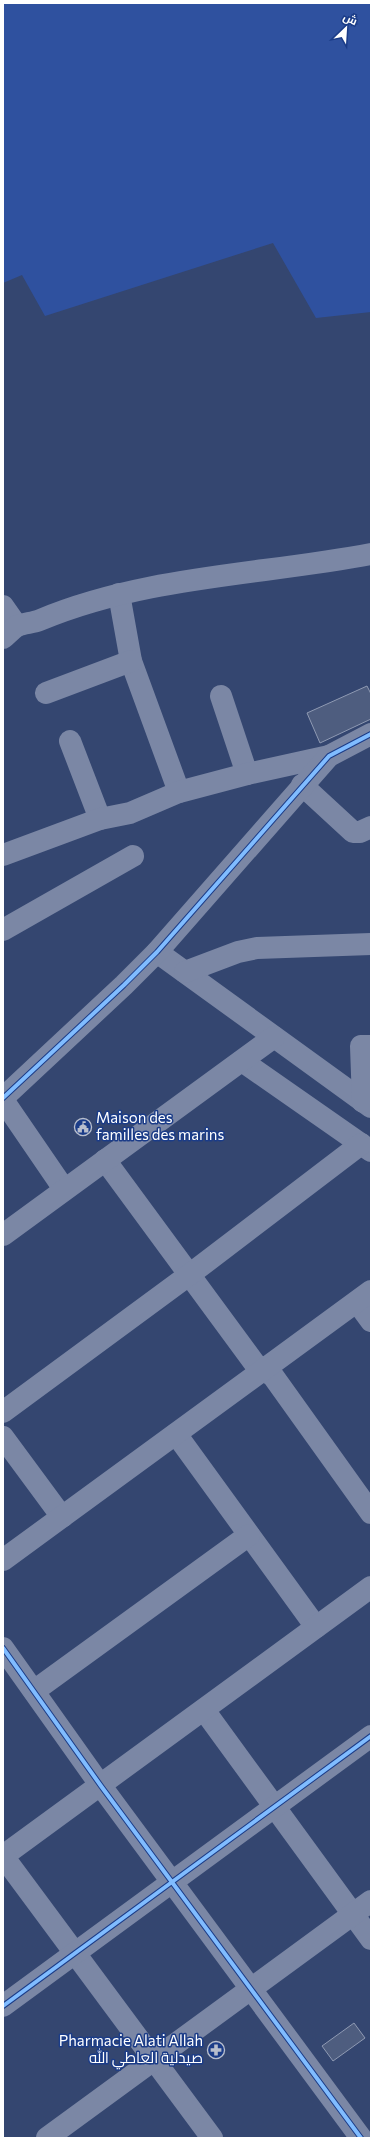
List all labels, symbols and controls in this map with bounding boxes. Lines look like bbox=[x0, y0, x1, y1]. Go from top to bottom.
north arrow bbox=[326, 8, 366, 48]
text: ش bbox=[341, 10, 360, 28]
place label: Maison des familles des marins bbox=[96, 1108, 224, 1143]
public building icon: Maison des familles des marins bbox=[73, 1117, 93, 1137]
place label: Pharmacie Alati Allah صيدلية العاطي الله bbox=[59, 2031, 203, 2070]
pharmacy icon: Pharmacie Alati Allah صيدلية العاطي الله bbox=[206, 2040, 226, 2060]

